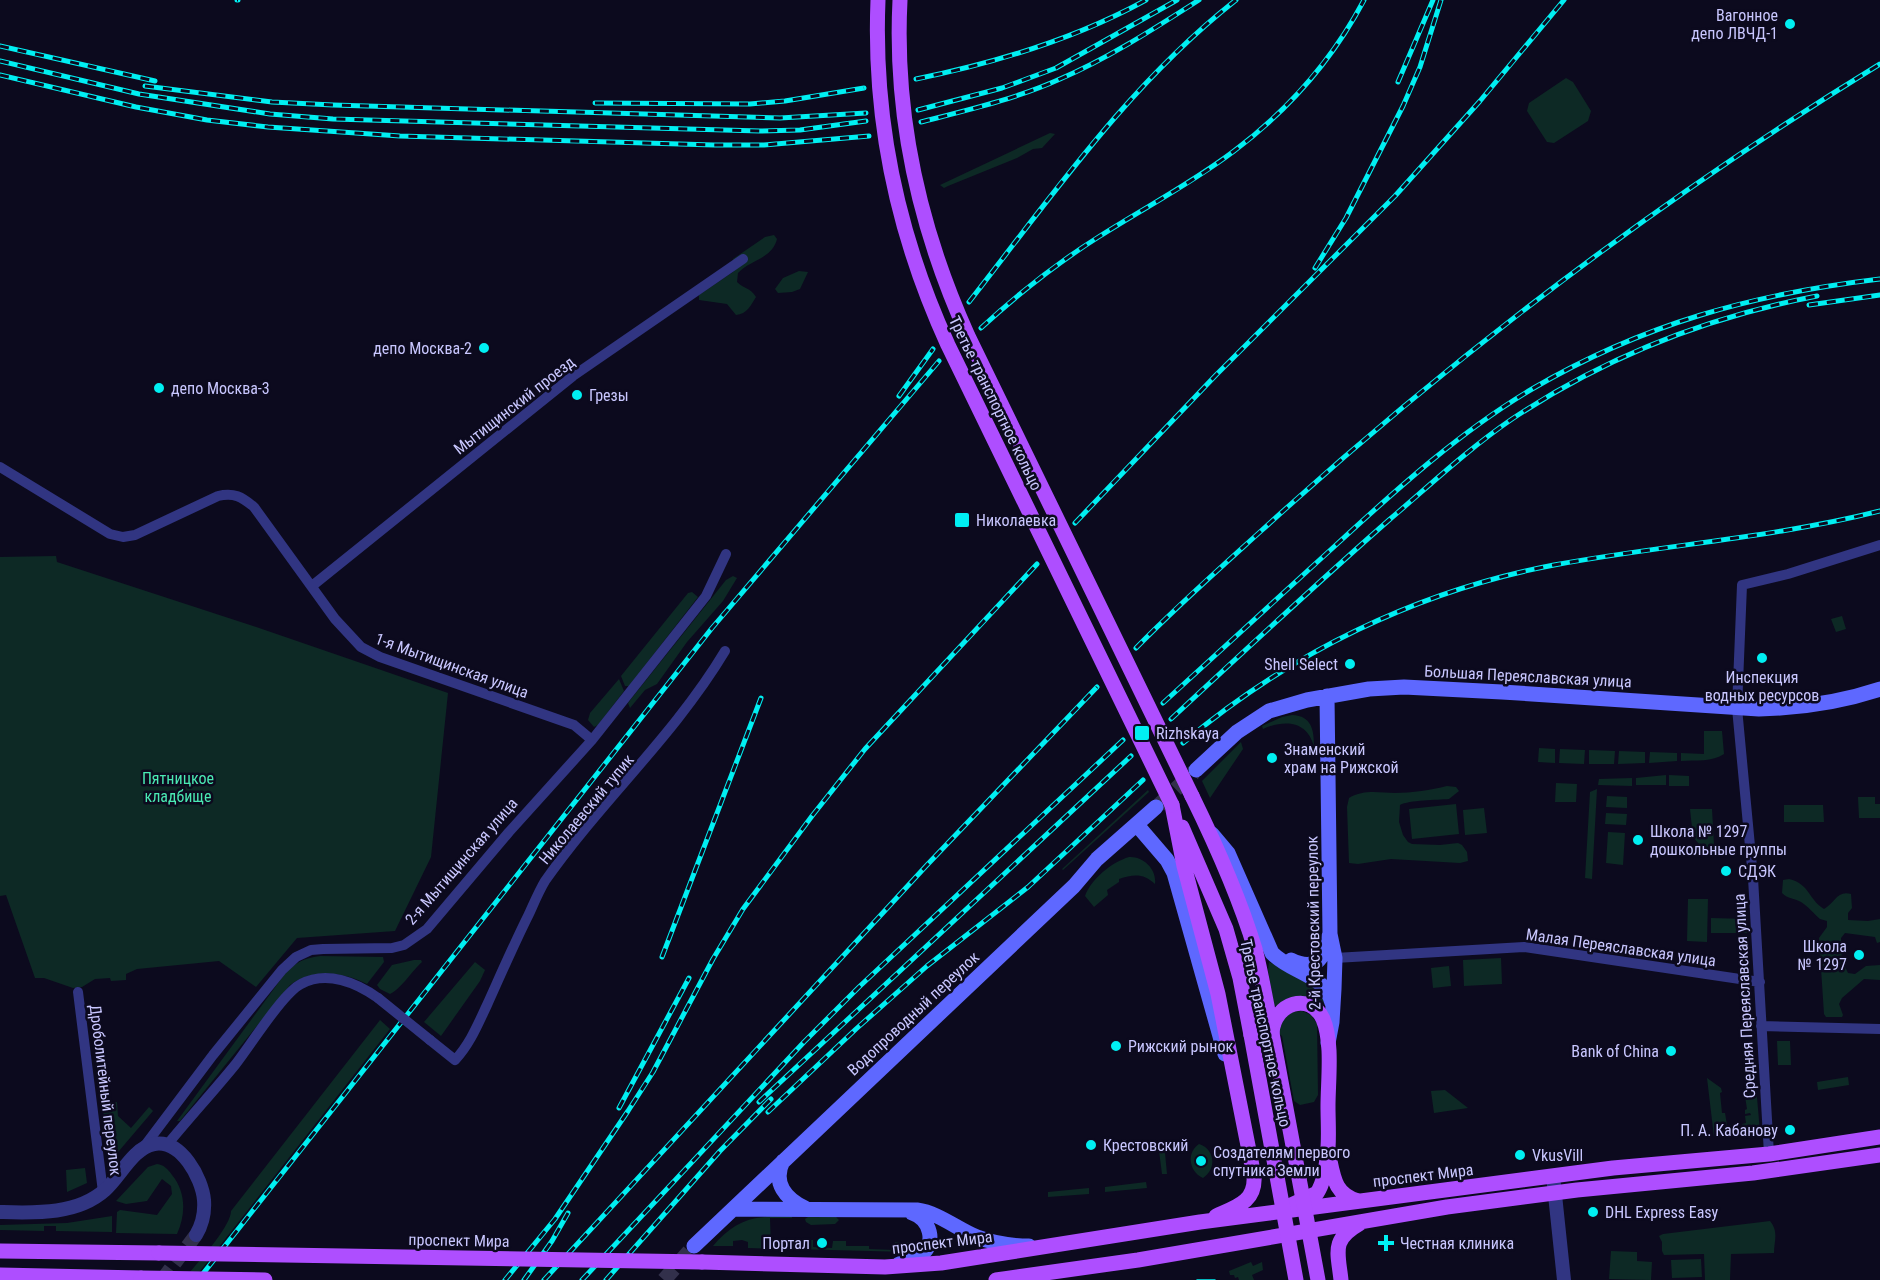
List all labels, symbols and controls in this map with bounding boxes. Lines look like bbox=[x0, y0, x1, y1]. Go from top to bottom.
place label: Вагонное депо ЛВЧД-1 bbox=[1691, 6, 1778, 43]
marker: Вагонное депо ЛВЧД-1 bbox=[1783, 17, 1797, 31]
street label: Третье транспортное кольцо bbox=[945, 313, 1046, 493]
place label: депо Москва-2 bbox=[373, 339, 472, 358]
marker: депо Москва-2 bbox=[477, 341, 491, 355]
street label: Мытищинский проезд bbox=[450, 352, 579, 458]
place label: депо Москва-3 bbox=[171, 379, 270, 398]
marker: депо Москва-3 bbox=[152, 381, 166, 395]
place label: Грезы bbox=[589, 386, 629, 405]
marker: Грезы bbox=[570, 388, 584, 402]
marker: Николаевка bbox=[953, 511, 971, 529]
place label: Николаевка bbox=[976, 511, 1056, 530]
street label: 1-я Мытищинская улица bbox=[373, 629, 531, 702]
marker: Инспекция водных ресурсов bbox=[1755, 651, 1769, 665]
place label: Shell Select bbox=[1264, 655, 1338, 674]
marker: Shell Select bbox=[1343, 657, 1357, 671]
street label: Большая Переяславская улица bbox=[1424, 662, 1632, 691]
place label: Инспекция водных ресурсов bbox=[1705, 668, 1819, 705]
marker: Rizhskaya bbox=[1133, 724, 1151, 742]
place label: Rizhskaya bbox=[1156, 724, 1219, 743]
place label: Знаменский храм на Рижской bbox=[1284, 740, 1399, 777]
street label: Николаевский тупик bbox=[535, 750, 638, 868]
marker: Знаменский храм на Рижской bbox=[1265, 751, 1279, 765]
park label: Пятницкое кладбище bbox=[142, 769, 214, 806]
street label: 2-я Мытищинская улица bbox=[401, 794, 522, 929]
place label: Школа № 1297 дошкольные группы bbox=[1650, 822, 1787, 859]
marker: Школа № 1297 дошкольные группы bbox=[1631, 833, 1645, 847]
street label: 2-й Крестовский переулок bbox=[1302, 836, 1325, 1010]
place label: СДЭК bbox=[1738, 862, 1776, 881]
marker: СДЭК bbox=[1719, 864, 1733, 878]
street label: Средняя Переяславская улица bbox=[1730, 893, 1759, 1099]
street label: Малая Переяславская улица bbox=[1525, 925, 1717, 970]
street label: Третье транспортное кольцо bbox=[1236, 937, 1295, 1129]
place label: Школа № 1297 bbox=[1798, 937, 1847, 974]
street label: Водопроводный переулок bbox=[844, 947, 983, 1079]
marker: Школа № 1297 bbox=[1852, 948, 1866, 962]
street label: Дроболитейный переулок bbox=[86, 1003, 125, 1177]
place label: Рижский рынок bbox=[1128, 1037, 1233, 1056]
marker: Рижский рынок bbox=[1109, 1039, 1123, 1053]
place label: Bank of China bbox=[1571, 1042, 1659, 1061]
marker: Bank of China bbox=[1664, 1044, 1678, 1058]
place label: П. А. Кабанову bbox=[1680, 1121, 1778, 1140]
marker: П. А. Кабанову bbox=[1783, 1123, 1797, 1137]
place label: Крестовский bbox=[1103, 1136, 1189, 1155]
marker: Крестовский bbox=[1084, 1138, 1098, 1152]
place label: Создателям первого спутника Земли bbox=[1213, 1143, 1350, 1180]
place label: VkusVill bbox=[1532, 1146, 1583, 1165]
marker: VkusVill bbox=[1513, 1148, 1527, 1162]
marker: Создателям первого спутника Земли bbox=[1194, 1154, 1208, 1168]
street label: проспект Мира bbox=[1372, 1160, 1474, 1191]
place label: DHL Express Easy bbox=[1605, 1203, 1719, 1222]
marker: DHL Express Easy bbox=[1586, 1205, 1600, 1219]
street label: проспект Мира bbox=[891, 1227, 993, 1258]
street label: проспект Мира bbox=[408, 1230, 510, 1251]
place label: Портал bbox=[762, 1234, 810, 1253]
marker: Честная клиника bbox=[1377, 1234, 1395, 1252]
place label: Честная клиника bbox=[1400, 1234, 1514, 1253]
marker: Портал bbox=[815, 1236, 829, 1250]

